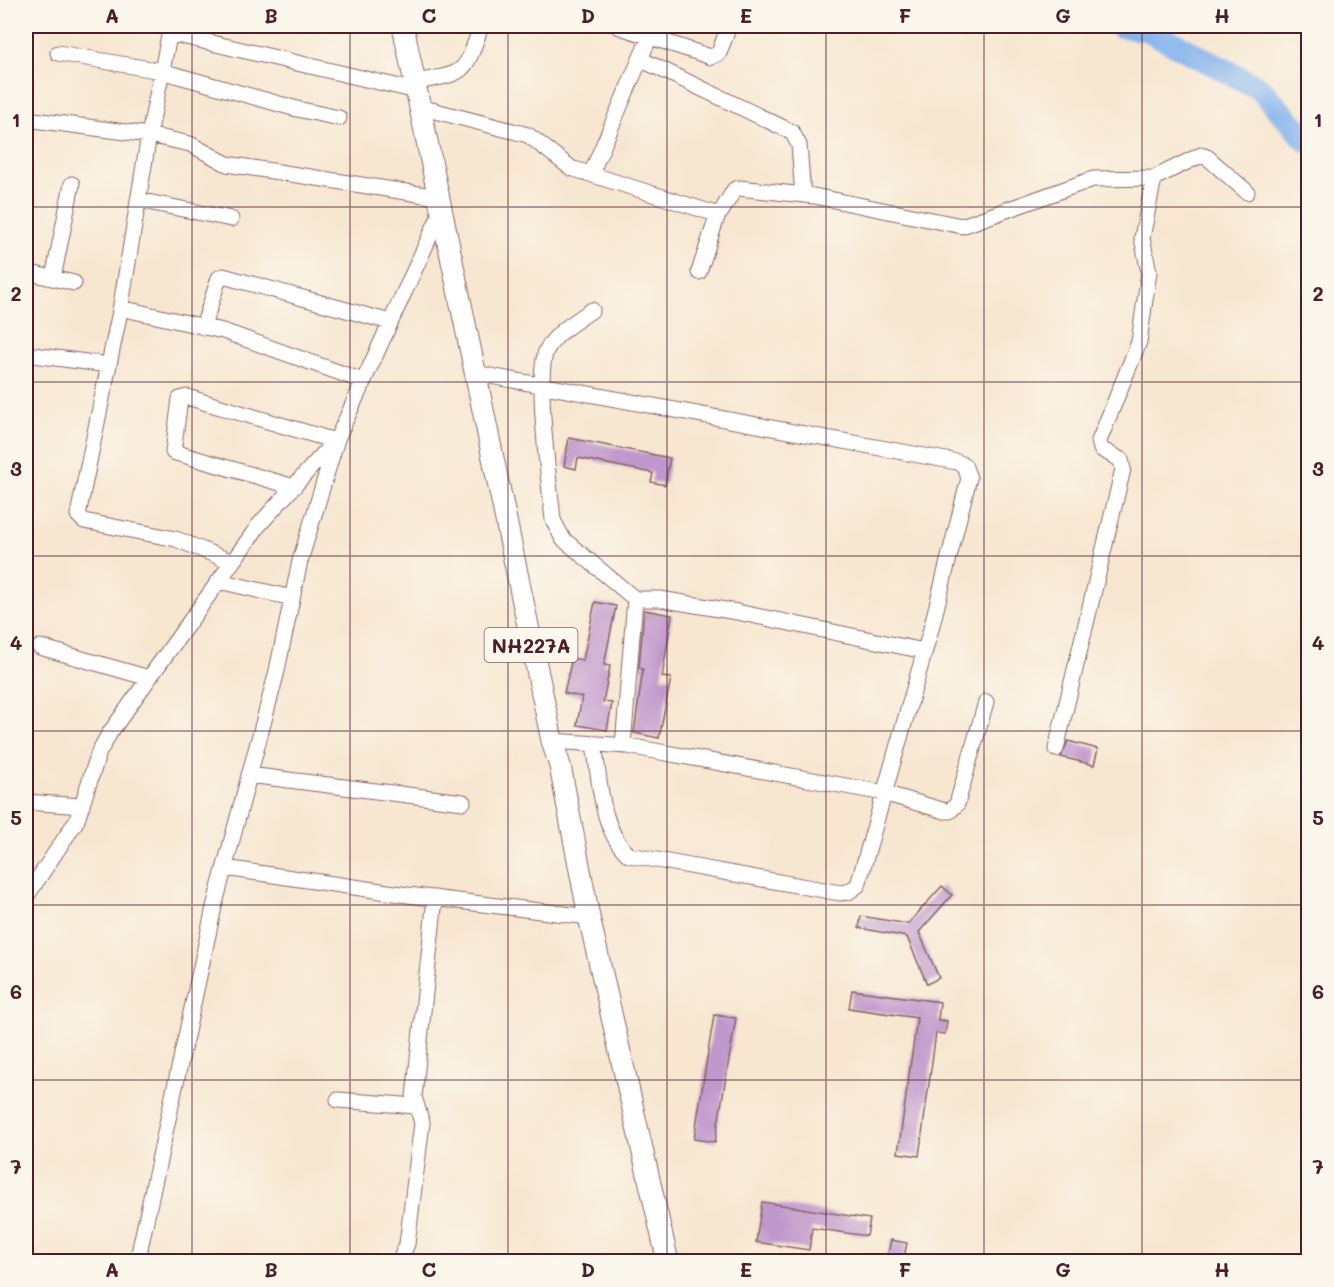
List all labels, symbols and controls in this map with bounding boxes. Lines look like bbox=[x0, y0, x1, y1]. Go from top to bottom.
text: A bbox=[105, 2, 119, 28]
text: B bbox=[264, 2, 278, 28]
text: C bbox=[422, 2, 437, 28]
text: D bbox=[581, 2, 595, 28]
text: E bbox=[740, 2, 752, 28]
text: F bbox=[899, 2, 912, 28]
text: G bbox=[1055, 2, 1071, 28]
text: H bbox=[1214, 2, 1230, 28]
text: 1 bbox=[12, 106, 20, 132]
text: 1 bbox=[1314, 106, 1322, 132]
text: 2 bbox=[10, 280, 22, 306]
text: 2 bbox=[1312, 280, 1324, 306]
text: 3 bbox=[10, 455, 22, 481]
text: 3 bbox=[1312, 455, 1324, 481]
road number: NH227A bbox=[484, 628, 578, 662]
text: 4 bbox=[10, 629, 23, 655]
text: 4 bbox=[1312, 629, 1325, 655]
text: 5 bbox=[10, 804, 22, 830]
text: 5 bbox=[1312, 804, 1324, 830]
text: 6 bbox=[10, 978, 22, 1004]
text: 6 bbox=[1312, 978, 1324, 1004]
text: 7 bbox=[10, 1153, 22, 1179]
text: 7 bbox=[1312, 1153, 1324, 1179]
text: A bbox=[105, 1256, 119, 1282]
text: B bbox=[264, 1256, 278, 1282]
text: C bbox=[422, 1256, 437, 1282]
text: D bbox=[581, 1256, 595, 1282]
text: E bbox=[740, 1256, 752, 1282]
text: F bbox=[899, 1256, 912, 1282]
text: G bbox=[1055, 1256, 1071, 1282]
text: H bbox=[1214, 1256, 1230, 1282]

